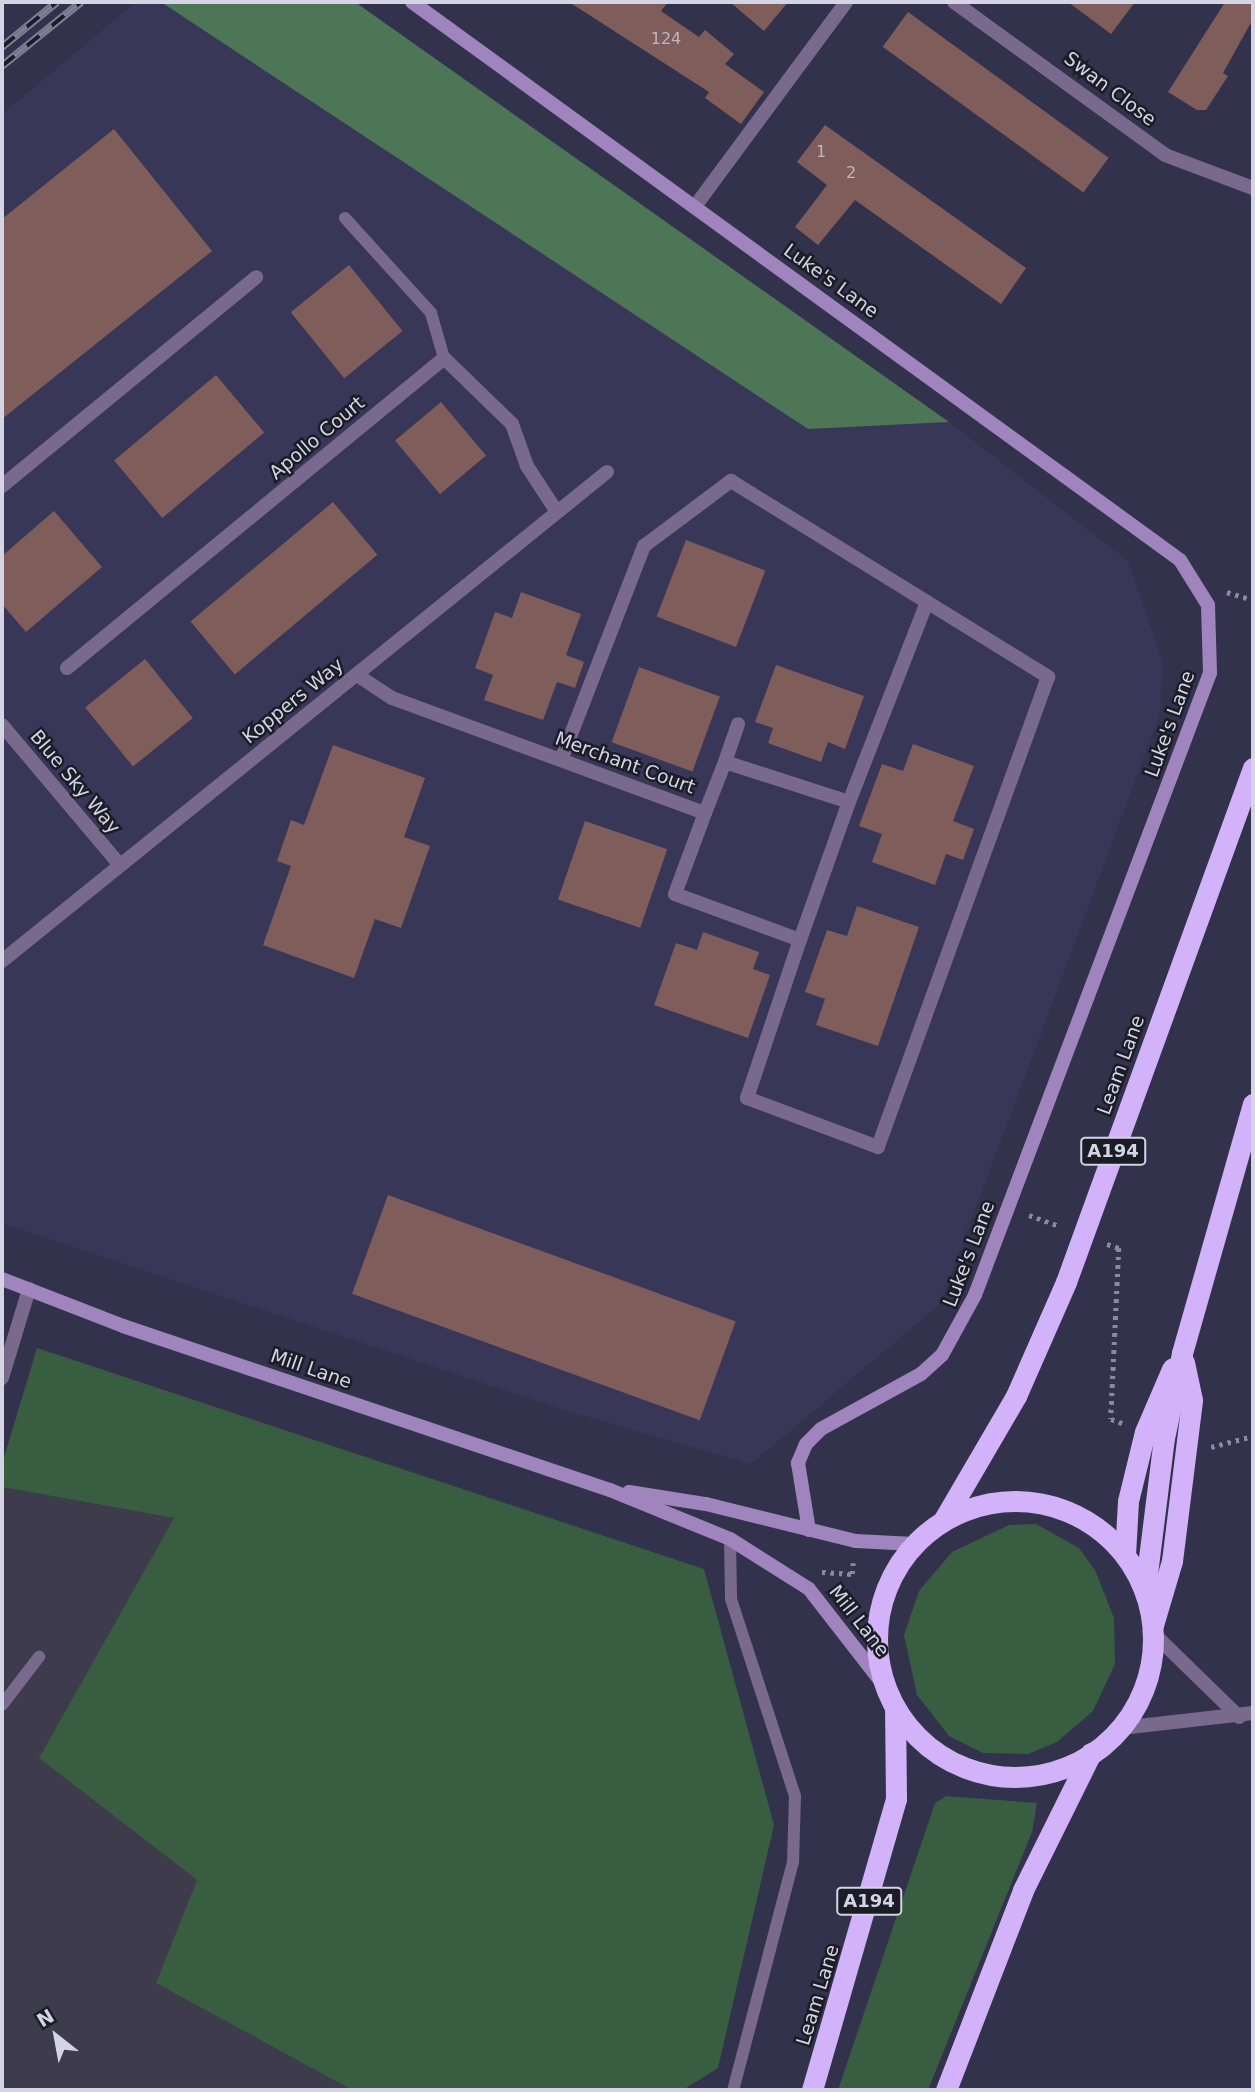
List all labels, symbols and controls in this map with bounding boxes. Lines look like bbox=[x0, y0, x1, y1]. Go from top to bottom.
house number: 124 bbox=[651, 29, 681, 49]
street label: Swan Close bbox=[1060, 47, 1160, 131]
house number: 1 bbox=[816, 142, 826, 162]
house number: 2 bbox=[846, 163, 856, 183]
street label: Luke's Lane bbox=[779, 239, 883, 323]
street label: Apollo Court bbox=[265, 392, 369, 484]
street label: Koppers Way bbox=[238, 653, 348, 749]
street label: Luke's Lane bbox=[1140, 668, 1200, 780]
street label: Blue Sky Way bbox=[25, 726, 125, 838]
street label: Merchant Court bbox=[552, 727, 698, 799]
street label: Leam Lane bbox=[1092, 1012, 1150, 1118]
road number: A194 bbox=[1080, 1136, 1146, 1166]
street label: Luke's Lane bbox=[938, 1198, 1000, 1310]
street label: Mill Lane bbox=[267, 1345, 355, 1393]
street label: Mill Lane bbox=[824, 1581, 894, 1661]
road number: A194 bbox=[836, 1886, 902, 1915]
street label: Leam Lane bbox=[792, 1942, 844, 2048]
north arrow bbox=[21, 2001, 91, 2071]
text: N bbox=[33, 2004, 58, 2032]

